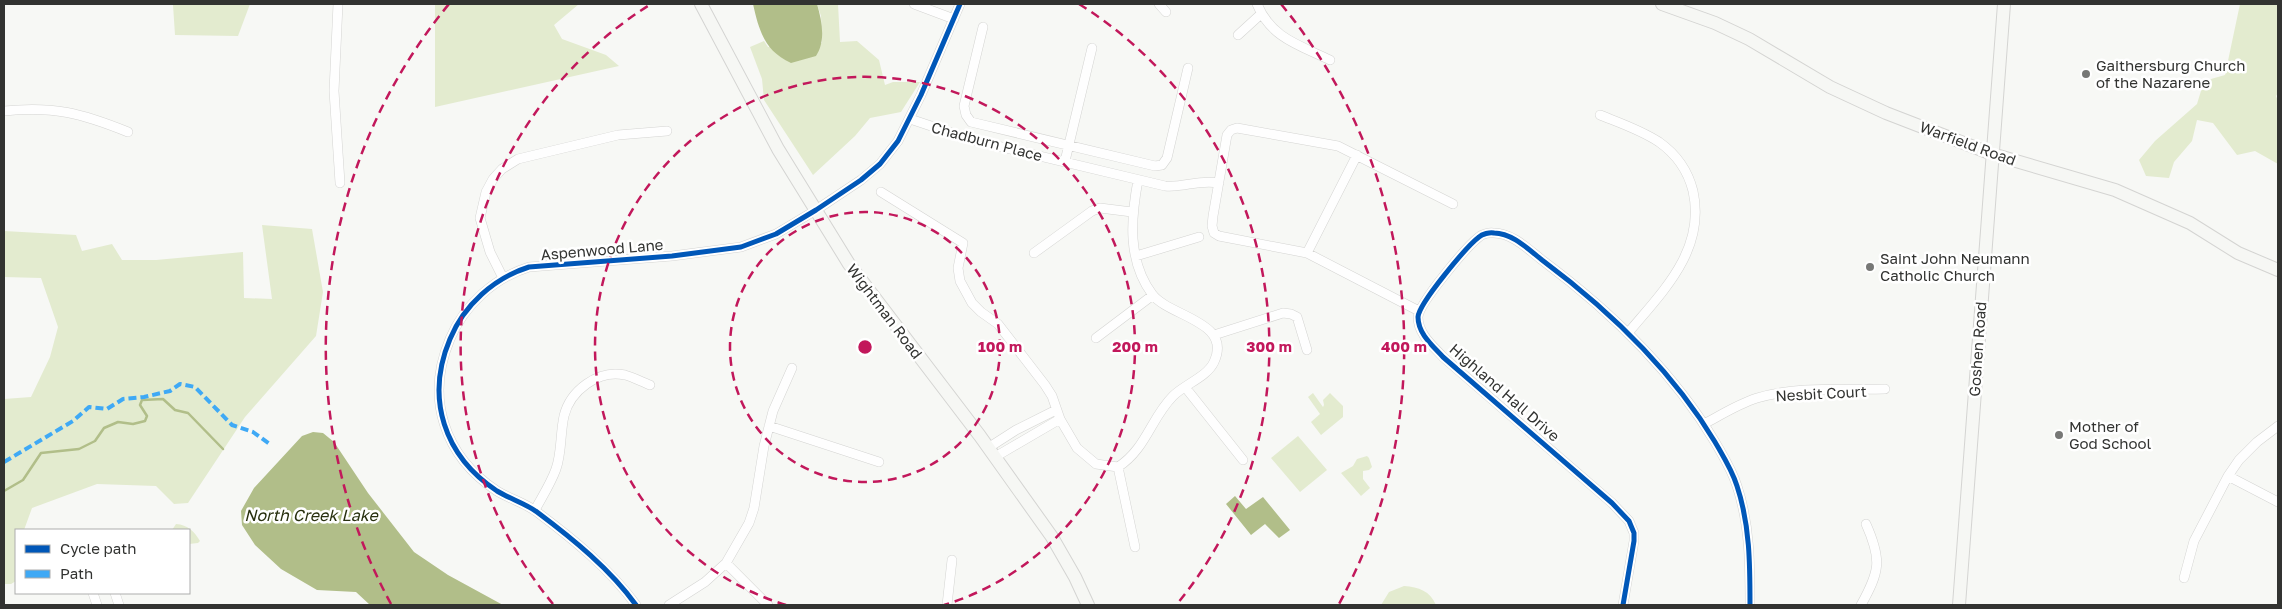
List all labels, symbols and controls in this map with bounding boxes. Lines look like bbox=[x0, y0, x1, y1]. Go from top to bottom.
place label: Gaithersburg Church of the Nazarene bbox=[2096, 56, 2245, 91]
marker: Gaithersburg Church of the Nazarene bbox=[2080, 68, 2092, 80]
street label: Warfield Road bbox=[1917, 117, 2019, 169]
street label: Chadburn Place bbox=[929, 118, 1045, 165]
street label: Aspenwood Lane bbox=[540, 235, 664, 263]
place label: Saint John Neumann Catholic Church bbox=[1880, 249, 2030, 284]
street label: Wightman Road bbox=[843, 260, 927, 362]
marker: Saint John Neumann Catholic Church bbox=[1864, 261, 1876, 273]
street label: Goshen Road bbox=[1965, 301, 1989, 397]
text: 100 m bbox=[978, 337, 1022, 355]
text: 200 m bbox=[1112, 337, 1158, 355]
text: 300 m bbox=[1246, 337, 1292, 355]
text: 400 m bbox=[1381, 337, 1427, 355]
centre of rings bbox=[856, 338, 874, 356]
street label: Highland Hall Drive bbox=[1446, 339, 1564, 445]
street label: Nesbit Court bbox=[1775, 382, 1867, 404]
place label: Mother of God School bbox=[2069, 417, 2152, 452]
marker: Mother of God School bbox=[2053, 429, 2065, 441]
water label: North Creek Lake bbox=[244, 505, 379, 525]
legend bbox=[15, 529, 190, 594]
text: Cycle path bbox=[60, 539, 136, 557]
text: Path bbox=[60, 564, 93, 582]

